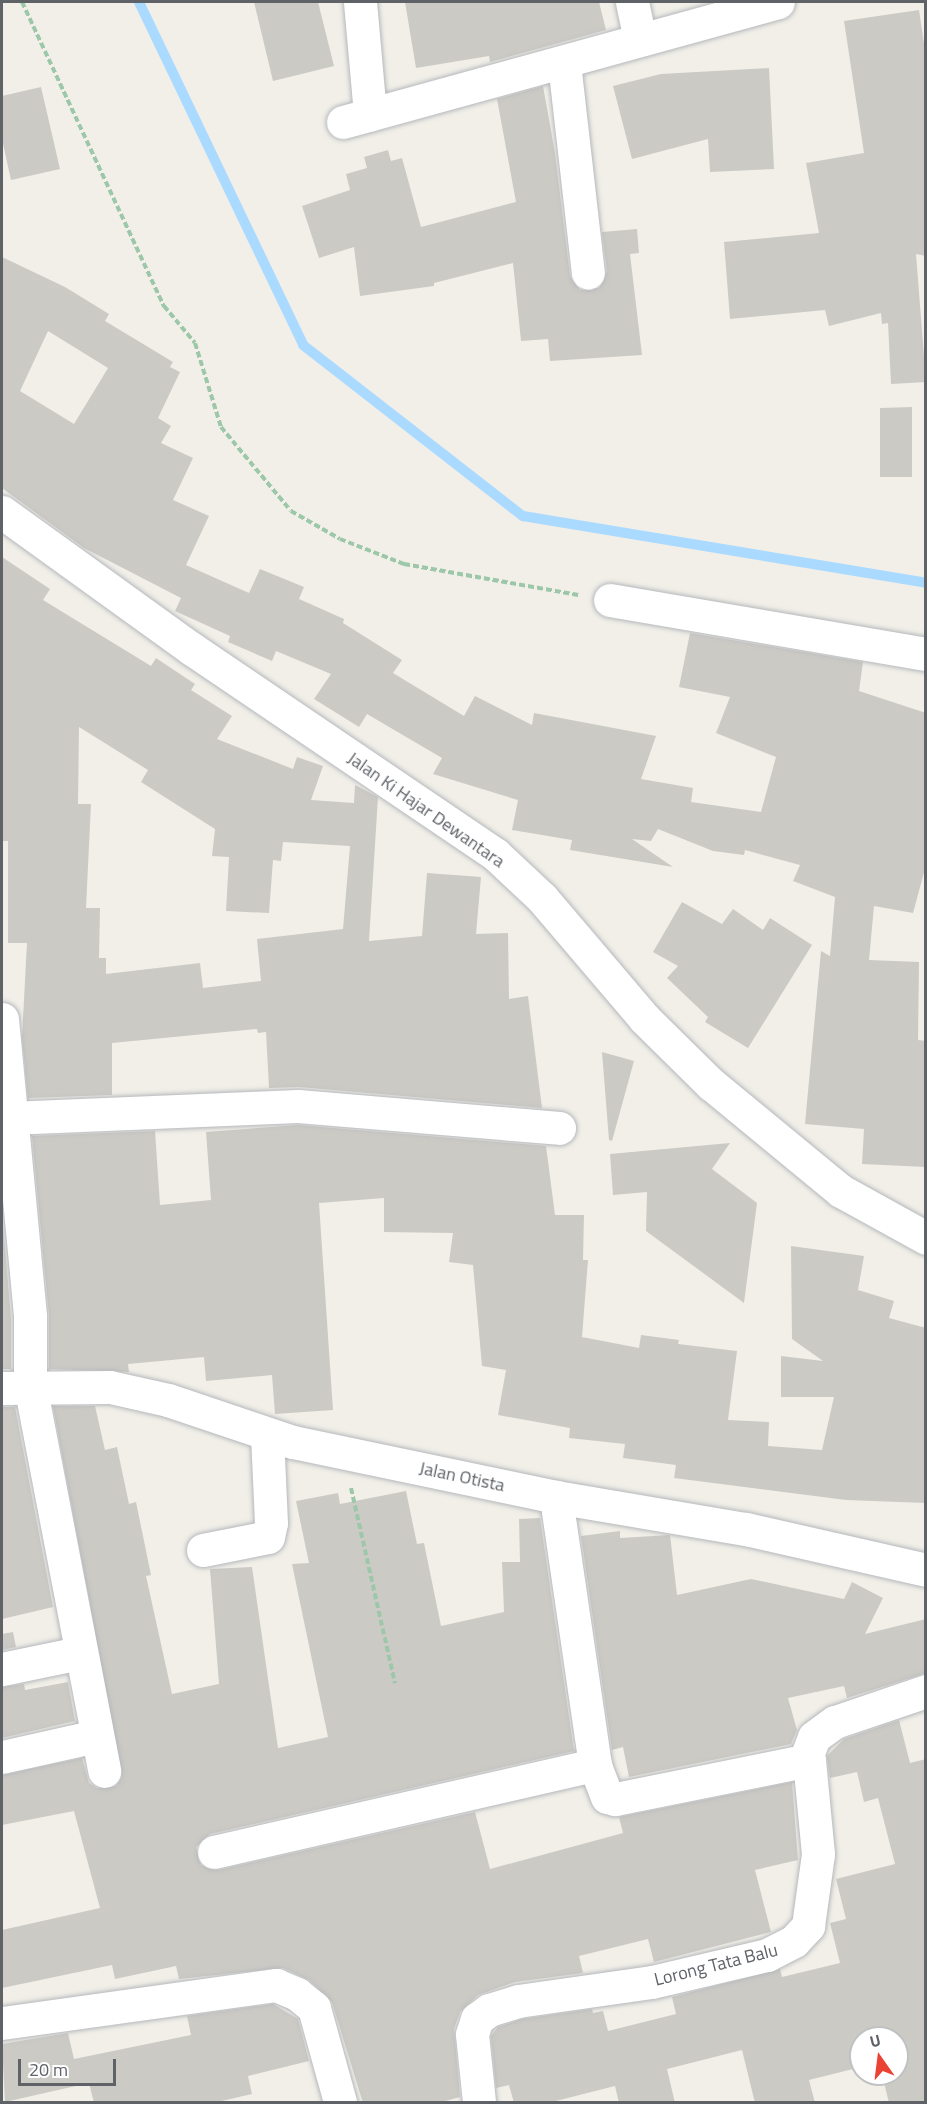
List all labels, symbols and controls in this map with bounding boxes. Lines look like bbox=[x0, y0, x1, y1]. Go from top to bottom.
street label: Jalan Ki Hajar Dewantara bbox=[343, 748, 509, 872]
street label: Jalan Otista bbox=[417, 1457, 507, 1497]
street label: Lorong Tata Balu bbox=[652, 1939, 780, 1991]
north arrow bbox=[849, 2026, 909, 2086]
text: U bbox=[867, 2028, 883, 2053]
scale bar bbox=[21, 2047, 118, 2085]
text: 20 m bbox=[29, 2056, 68, 2083]

